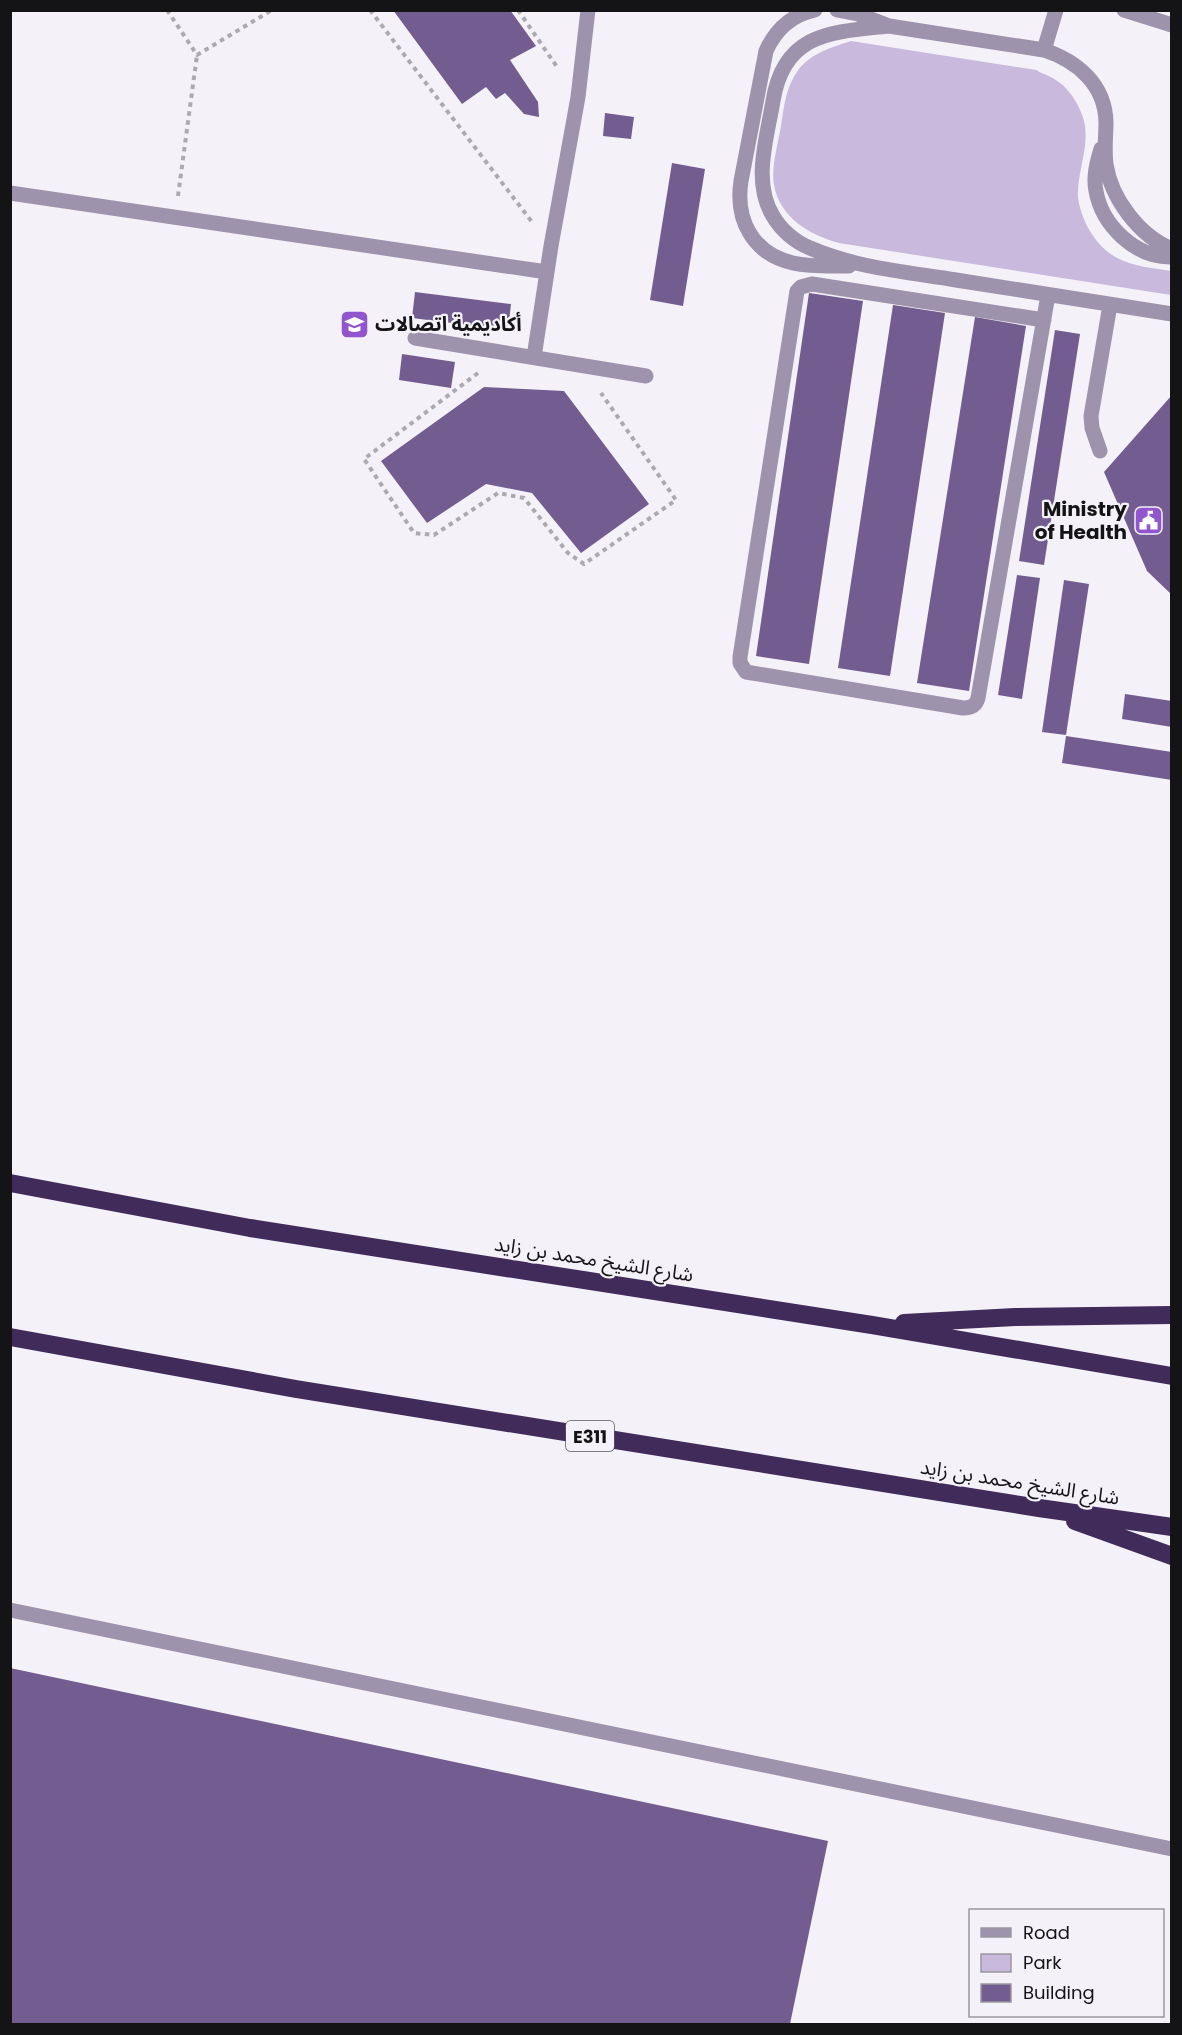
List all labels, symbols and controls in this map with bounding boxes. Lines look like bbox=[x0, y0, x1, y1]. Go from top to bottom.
school or university icon: أكاديمية اتصالات bbox=[338, 308, 370, 340]
place label: أكاديمية اتصالات bbox=[375, 310, 522, 338]
place label: Ministry of Health bbox=[1035, 495, 1127, 546]
public building icon: Ministry of Health bbox=[1132, 505, 1164, 537]
street label: شارع الشيخ محمد بن زايد bbox=[492, 1229, 696, 1290]
road number: E311 bbox=[566, 1421, 614, 1451]
street label: شارع الشيخ محمد بن زايد bbox=[918, 1452, 1122, 1513]
legend bbox=[969, 1909, 1164, 2017]
text: Road bbox=[1023, 1920, 1070, 1945]
text: Park bbox=[1023, 1950, 1062, 1975]
text: Building bbox=[1023, 1980, 1095, 2005]

